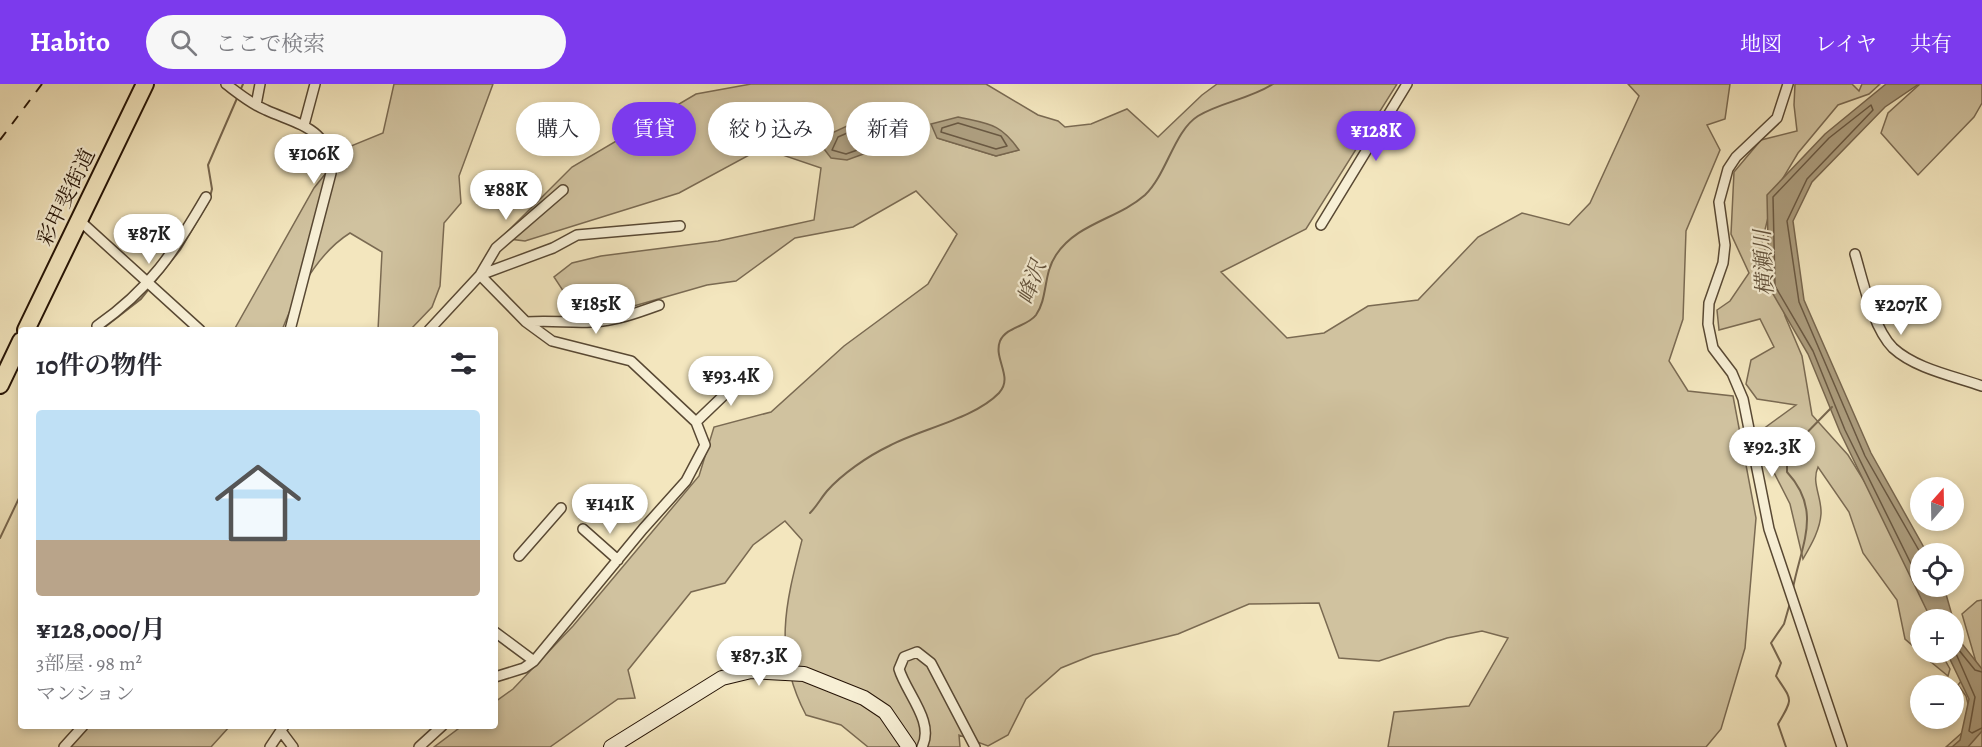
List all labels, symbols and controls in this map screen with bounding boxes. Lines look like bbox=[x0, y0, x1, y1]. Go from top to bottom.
search box bbox=[146, 15, 566, 69]
text: Habito bbox=[30, 23, 110, 61]
icon: search bbox=[167, 26, 200, 59]
text: ここで検索 bbox=[215, 29, 325, 59]
text: 地図 bbox=[1740, 30, 1782, 58]
text: レイヤ bbox=[1815, 30, 1877, 58]
text: 共有 bbox=[1910, 30, 1952, 58]
chip: 購入 bbox=[516, 102, 600, 156]
chip: 賃貸 bbox=[612, 102, 696, 156]
chip: 絞り込み bbox=[708, 102, 834, 156]
chip: 新着 bbox=[846, 102, 930, 156]
pin: ¥128K bbox=[1334, 111, 1418, 162]
text: ¥128K bbox=[1350, 117, 1402, 144]
pin: ¥106K bbox=[272, 134, 356, 185]
text: ¥106K bbox=[288, 140, 340, 167]
street label: 彩甲斐街道 bbox=[30, 144, 102, 250]
pin: ¥88K bbox=[470, 170, 542, 221]
text: ¥88K bbox=[484, 176, 528, 203]
pin: ¥87K bbox=[113, 214, 185, 265]
text: ¥87K bbox=[128, 220, 170, 247]
water label: 横瀬川 bbox=[1747, 227, 1781, 297]
water label: 峰沢 bbox=[1010, 254, 1055, 308]
pin: ¥185K bbox=[554, 284, 638, 335]
pin: ¥207K bbox=[1859, 285, 1943, 336]
text: ¥185K bbox=[571, 290, 621, 317]
text: ¥207K bbox=[1875, 291, 1927, 318]
icon: filters bbox=[447, 347, 480, 380]
text: 10件の物件 bbox=[36, 348, 162, 383]
pin: ¥93.4K bbox=[682, 356, 780, 407]
text: ¥93.4K bbox=[702, 362, 760, 389]
pin: ¥92.3K bbox=[1723, 427, 1821, 478]
text: ¥92.3K bbox=[1743, 433, 1801, 460]
icon: home bbox=[204, 449, 312, 557]
north arrow bbox=[1910, 477, 1964, 531]
map controls bbox=[1910, 477, 1964, 729]
pin: ¥141K bbox=[568, 484, 652, 535]
text: ¥141K bbox=[586, 490, 634, 517]
button: locate bbox=[1910, 543, 1964, 597]
button: + bbox=[1910, 609, 1964, 663]
text: ¥128,000/月 bbox=[36, 612, 166, 647]
pin: ¥87.3K bbox=[710, 636, 808, 687]
text: ¥87.3K bbox=[731, 642, 787, 669]
text: 3部屋 · 98 m² bbox=[36, 650, 142, 677]
button: − bbox=[1910, 675, 1964, 729]
text: マンション bbox=[36, 680, 135, 707]

